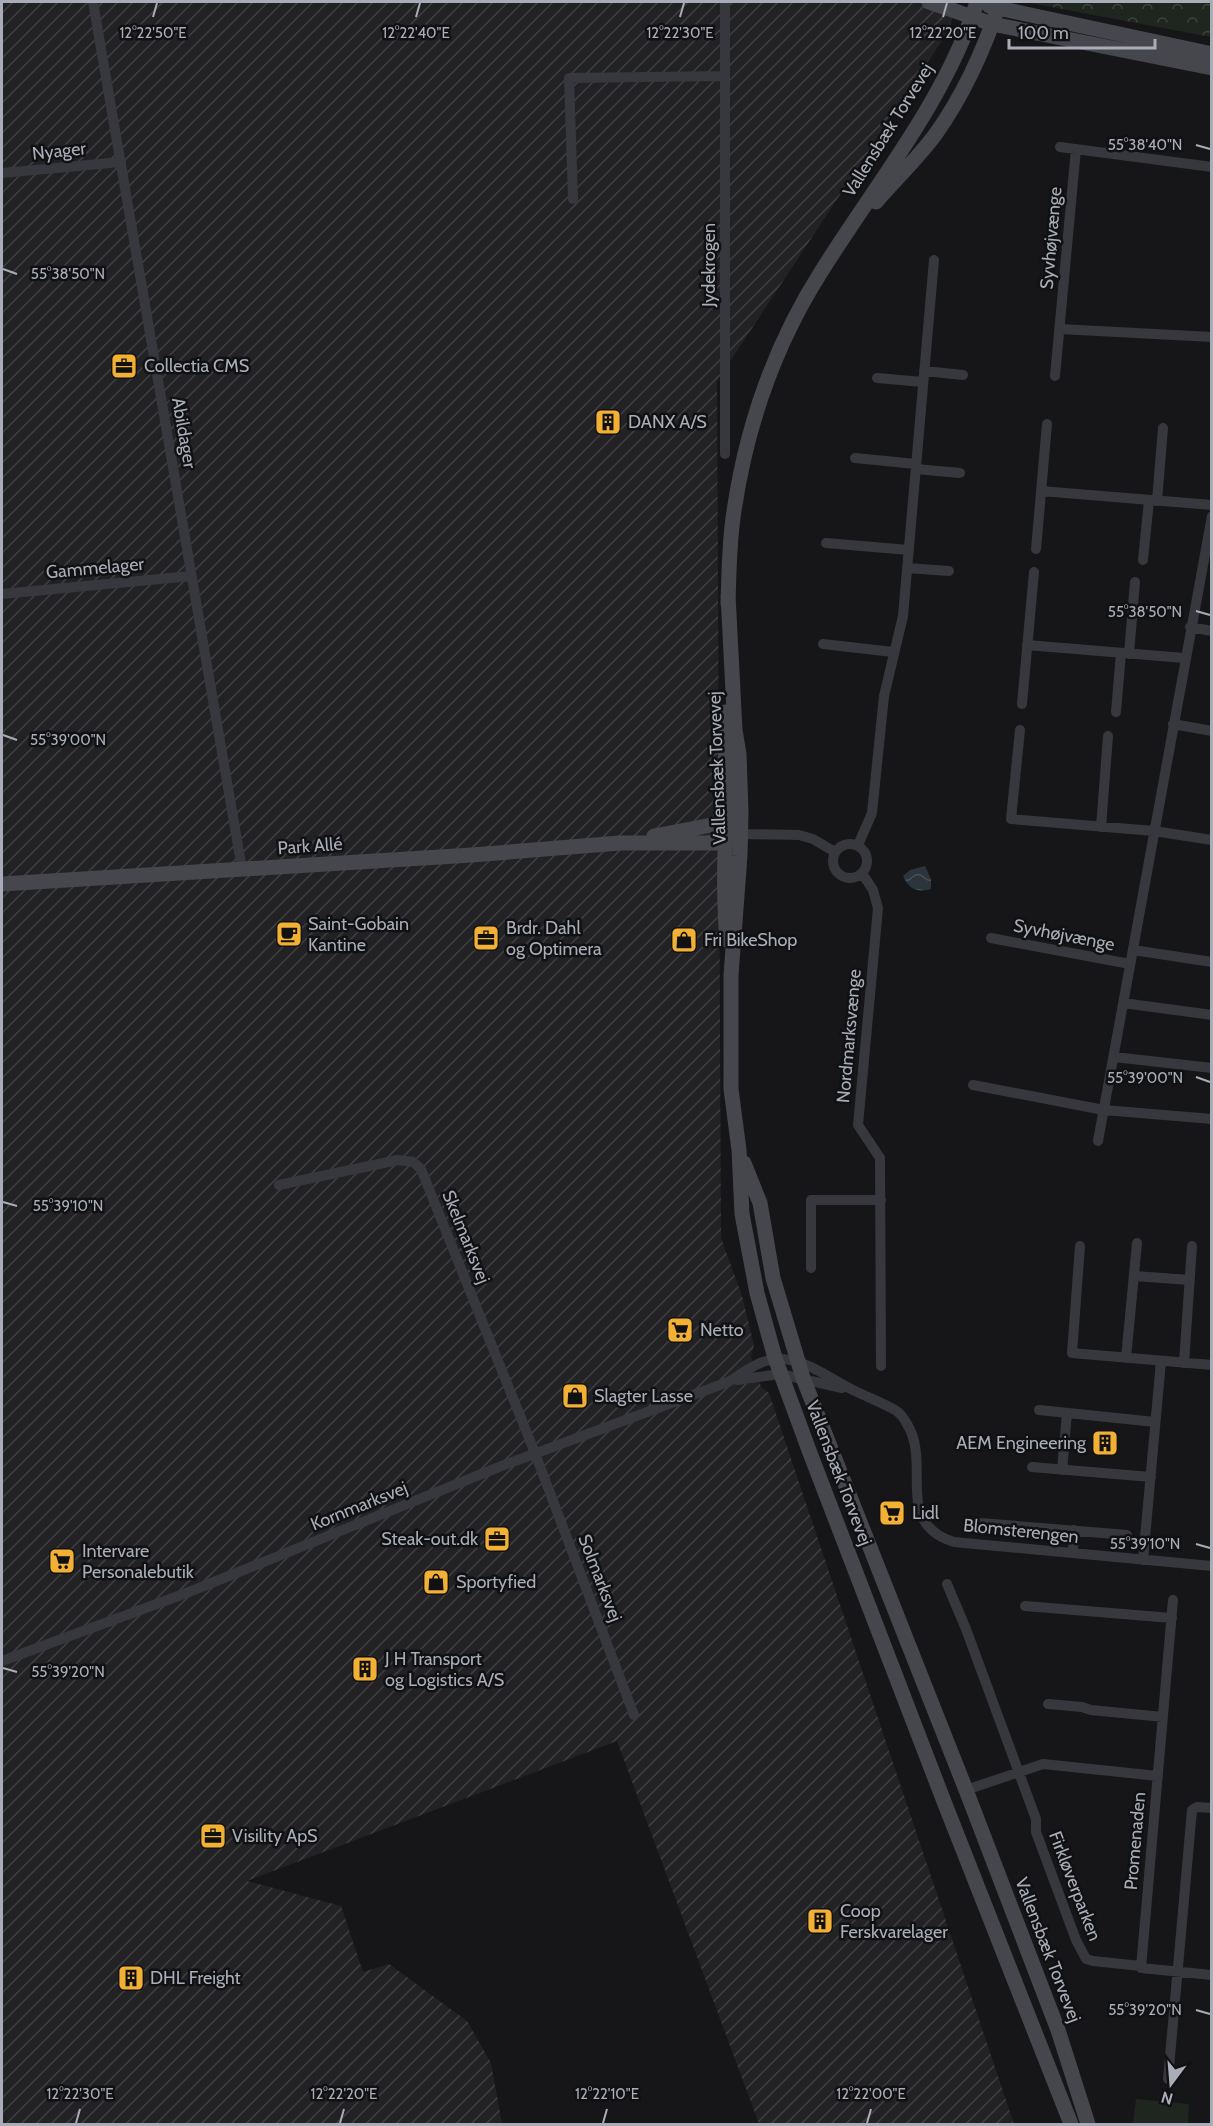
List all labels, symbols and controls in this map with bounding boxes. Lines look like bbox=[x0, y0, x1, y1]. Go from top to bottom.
scale bar bbox=[1009, 12, 1154, 50]
text: 100 m bbox=[1018, 22, 1069, 44]
text: 12°22'50"E bbox=[119, 24, 187, 42]
text: 12°22'40"E bbox=[382, 24, 450, 42]
text: 12°22'30"E bbox=[646, 24, 714, 42]
text: 12°22'20"E bbox=[910, 24, 976, 42]
street label: Vallensbæk Torvevej bbox=[838, 59, 938, 201]
text: 55°38'40"N bbox=[1108, 136, 1182, 154]
street label: Nyager bbox=[31, 137, 87, 165]
street label: Syvhøjvænge bbox=[1036, 186, 1066, 290]
street label: Jydekrogen bbox=[698, 223, 720, 308]
text: 55°38'50"N bbox=[31, 265, 105, 283]
office icon: Collectia CMS bbox=[109, 351, 139, 381]
place label: Collectia CMS bbox=[144, 355, 249, 377]
street label: Abildager bbox=[167, 396, 201, 470]
building icon: DANX A/S bbox=[593, 407, 623, 437]
place label: DANX A/S bbox=[628, 411, 707, 433]
street label: Gammelager bbox=[45, 553, 145, 583]
text: 55°38'50"N bbox=[1108, 603, 1182, 621]
street label: Vallensbæk Torvevej bbox=[703, 691, 731, 845]
text: 55°39'00"N bbox=[30, 731, 106, 749]
street label: Park Allé bbox=[277, 833, 343, 859]
place label: Saint-Gobain Kantine bbox=[308, 913, 409, 956]
street label: Syvhøjvænge bbox=[1012, 914, 1116, 956]
place label: Brdr. Dahl og Optimera bbox=[506, 917, 602, 960]
cafe icon: Saint-Gobain Kantine bbox=[274, 919, 304, 949]
office icon: Brdr. Dahl og Optimera bbox=[471, 923, 501, 953]
shop icon: Fri BikeShop bbox=[669, 925, 699, 955]
place label: Fri BikeShop bbox=[704, 929, 797, 951]
street label: Nordmarksvænge bbox=[832, 968, 866, 1104]
text: 55°39'00"N bbox=[1107, 1069, 1183, 1087]
street label: Skelmarksvej bbox=[437, 1187, 495, 1287]
text: 55°39'10"N bbox=[33, 1197, 103, 1215]
supermarket icon: Netto bbox=[665, 1315, 695, 1345]
place label: Netto bbox=[700, 1319, 744, 1341]
shop icon: Slagter Lasse bbox=[560, 1381, 590, 1411]
place label: Slagter Lasse bbox=[594, 1385, 693, 1407]
street label: Vallensbæk Torvevej bbox=[801, 1397, 877, 1549]
building icon: AEM Engineering bbox=[1090, 1428, 1120, 1458]
place label: AEM Engineering bbox=[956, 1432, 1087, 1454]
street label: Kornmarksvej bbox=[307, 1477, 411, 1535]
supermarket icon: Lidl bbox=[877, 1498, 907, 1528]
place label: Lidl bbox=[912, 1502, 940, 1524]
street label: Blomsterengen bbox=[962, 1514, 1080, 1548]
office icon: Steak-out.dk bbox=[482, 1524, 512, 1554]
place label: Steak-out.dk bbox=[381, 1528, 479, 1550]
street label: Solmarksvej bbox=[573, 1531, 627, 1625]
text: 55°39'10"N bbox=[1110, 1535, 1180, 1553]
place label: Intervare Personalebutik bbox=[82, 1540, 195, 1583]
supermarket icon: Intervare Personalebutik bbox=[47, 1546, 77, 1576]
shop icon: Sportyfied bbox=[421, 1567, 451, 1597]
place label: Sportyfied bbox=[456, 1571, 536, 1593]
place label: J H Transport og Logistics A/S bbox=[384, 1648, 504, 1691]
building icon: J H Transport og Logistics A/S bbox=[350, 1654, 380, 1684]
text: 55°39'20"N bbox=[31, 1663, 105, 1681]
street label: Promenaden bbox=[1120, 1791, 1150, 1891]
office icon: Visility ApS bbox=[198, 1821, 228, 1851]
place label: Visility ApS bbox=[232, 1825, 317, 1847]
street label: Firkløverparken bbox=[1044, 1828, 1106, 1944]
street label: Vallensbæk Torvevej bbox=[1010, 1874, 1086, 2026]
place label: Coop Ferskvarelager bbox=[840, 1900, 948, 1943]
building icon: Coop Ferskvarelager bbox=[805, 1906, 835, 1936]
building icon: DHL Freight bbox=[116, 1963, 146, 1993]
place label: DHL Freight bbox=[150, 1967, 241, 1989]
text: 55°39'20"N bbox=[1108, 2001, 1182, 2019]
north arrow bbox=[1141, 2054, 1201, 2114]
text: 12°22'30"E bbox=[46, 2085, 114, 2103]
text: 12°22'20"E bbox=[311, 2085, 377, 2103]
text: 12°22'10"E bbox=[575, 2085, 639, 2103]
text: 12°22'00"E bbox=[836, 2085, 906, 2103]
text: N bbox=[1159, 2087, 1175, 2109]

